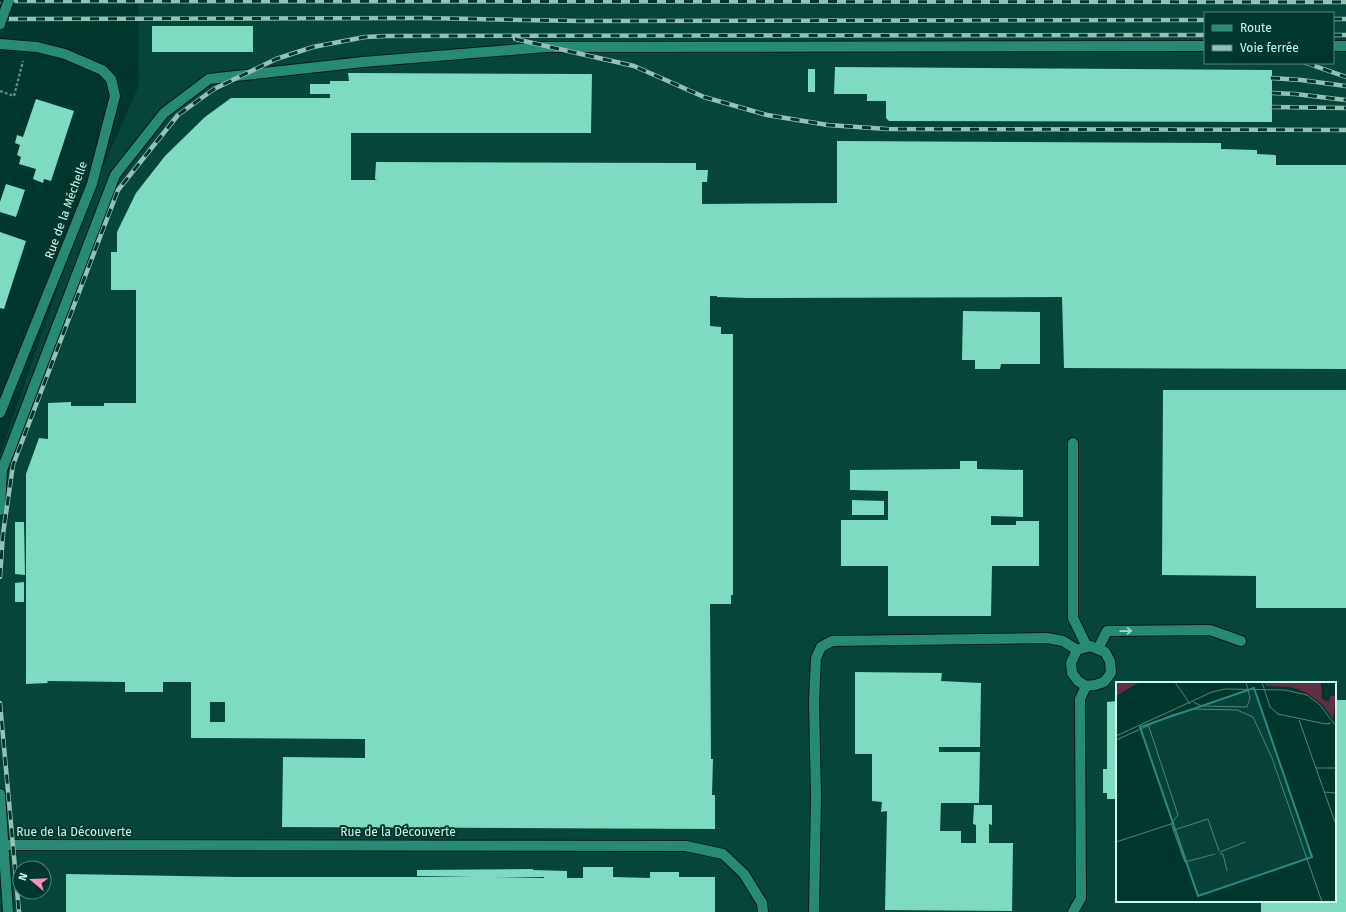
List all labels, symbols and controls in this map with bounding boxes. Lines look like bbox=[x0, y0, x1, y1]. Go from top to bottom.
legend bbox=[1204, 12, 1334, 64]
text: Route bbox=[1240, 21, 1272, 35]
text: Voie ferrée bbox=[1240, 41, 1299, 55]
street label: Rue de la Méchelle bbox=[42, 159, 90, 261]
one-way arrow bbox=[1119, 627, 1132, 635]
inset map bbox=[1116, 682, 1336, 902]
street label: Rue de la Découverte bbox=[16, 825, 132, 839]
street label: Rue de la Découverte bbox=[340, 825, 456, 839]
north arrow bbox=[12, 860, 52, 900]
text: N bbox=[16, 871, 30, 882]

